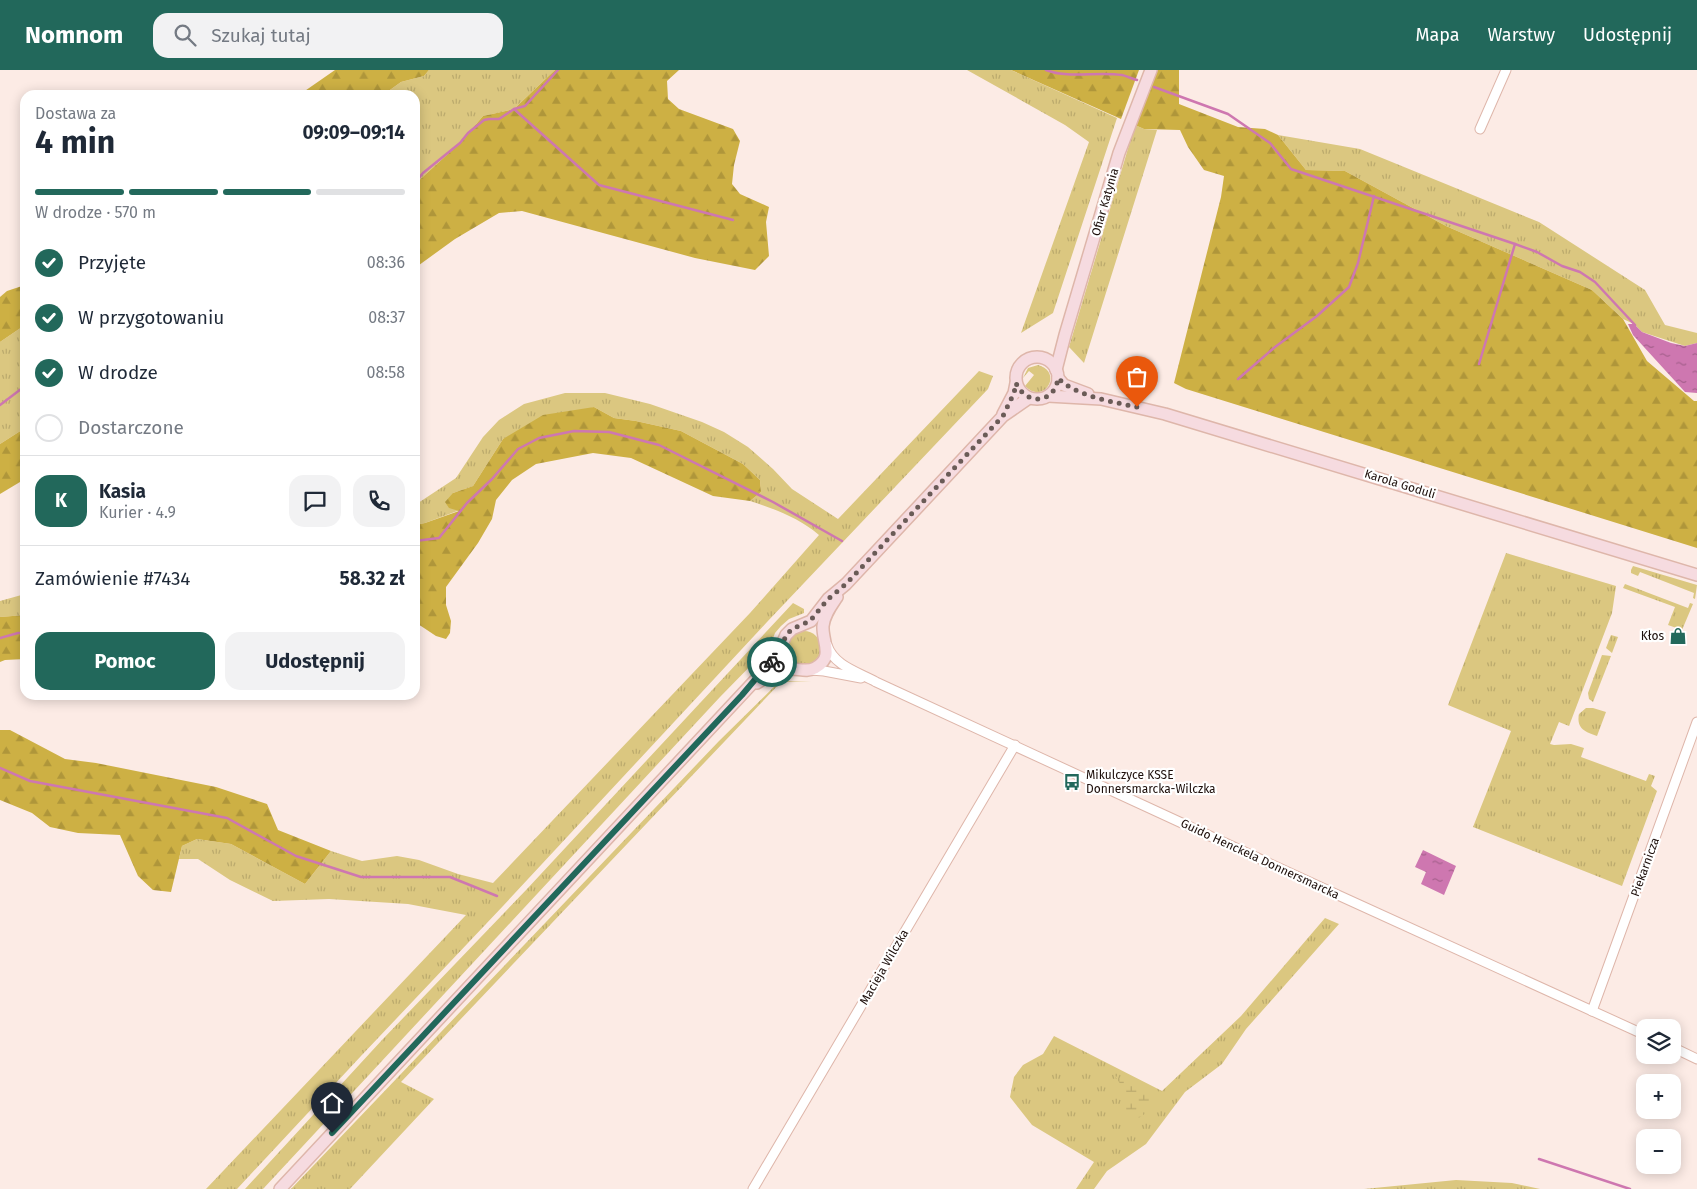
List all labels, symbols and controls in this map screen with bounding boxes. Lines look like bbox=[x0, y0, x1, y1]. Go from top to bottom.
search box bbox=[153, 13, 503, 58]
text: Nomnom bbox=[25, 21, 123, 49]
icon: search bbox=[171, 21, 199, 49]
text: Szukaj tutaj bbox=[211, 24, 311, 47]
text: Mapa bbox=[1415, 24, 1460, 46]
text: Warstwy bbox=[1488, 24, 1555, 46]
text: Udostępnij bbox=[1583, 24, 1672, 46]
text: Dostawa za bbox=[35, 104, 116, 123]
text: 09:09–09:14 bbox=[302, 121, 405, 144]
text: 4 min bbox=[35, 123, 115, 161]
street label: Ofiar Katynia bbox=[1089, 166, 1121, 238]
text: W drodze · 570 m bbox=[35, 203, 156, 222]
icon: check bbox=[35, 249, 63, 277]
text: Przyjęte bbox=[78, 251, 146, 274]
text: 08:36 bbox=[367, 253, 405, 272]
icon: check bbox=[35, 304, 63, 332]
text: W przygotowaniu bbox=[78, 306, 224, 329]
text: 08:37 bbox=[368, 308, 405, 327]
pin bbox=[1116, 356, 1158, 407]
icon: check bbox=[35, 359, 63, 387]
text: W drodze bbox=[78, 361, 158, 384]
text: 08:58 bbox=[367, 363, 405, 382]
icon: bag bbox=[1123, 363, 1151, 391]
text: Dostarczone bbox=[78, 416, 184, 439]
street label: Karola Goduli bbox=[1363, 467, 1437, 501]
button: chat bbox=[289, 475, 341, 527]
button: phone bbox=[353, 475, 405, 527]
text: Kasia bbox=[99, 480, 146, 503]
text: K bbox=[55, 489, 67, 512]
text: Kurier · 4.9 bbox=[99, 503, 176, 522]
text: Zamówienie #7434 bbox=[35, 567, 190, 590]
text: 58.32 zł bbox=[340, 567, 405, 590]
shop icon: Kłos bbox=[1668, 626, 1688, 646]
place label: Kłos bbox=[1641, 629, 1664, 643]
button: Pomoc bbox=[35, 632, 215, 690]
button: Udostępnij bbox=[225, 632, 405, 690]
courier bbox=[747, 637, 797, 687]
icon: bike bbox=[758, 648, 786, 676]
place label: Mikulczyce KSSE Donnersmarcka-Wilczka bbox=[1086, 768, 1216, 796]
bus stop icon: Mikulczyce KSSE Donnersmarcka-Wilczka bbox=[1062, 772, 1082, 792]
street label: Guido Henckela Donnersmarcka bbox=[1179, 816, 1341, 902]
street label: Piekarnicza bbox=[1628, 836, 1662, 898]
street label: Macieja Wilczka bbox=[857, 927, 911, 1007]
map controls bbox=[1636, 1019, 1681, 1174]
button: layers bbox=[1636, 1019, 1681, 1064]
button: + bbox=[1636, 1074, 1681, 1119]
pin bbox=[311, 1082, 353, 1133]
icon: home bbox=[318, 1089, 346, 1117]
button: − bbox=[1636, 1129, 1681, 1174]

